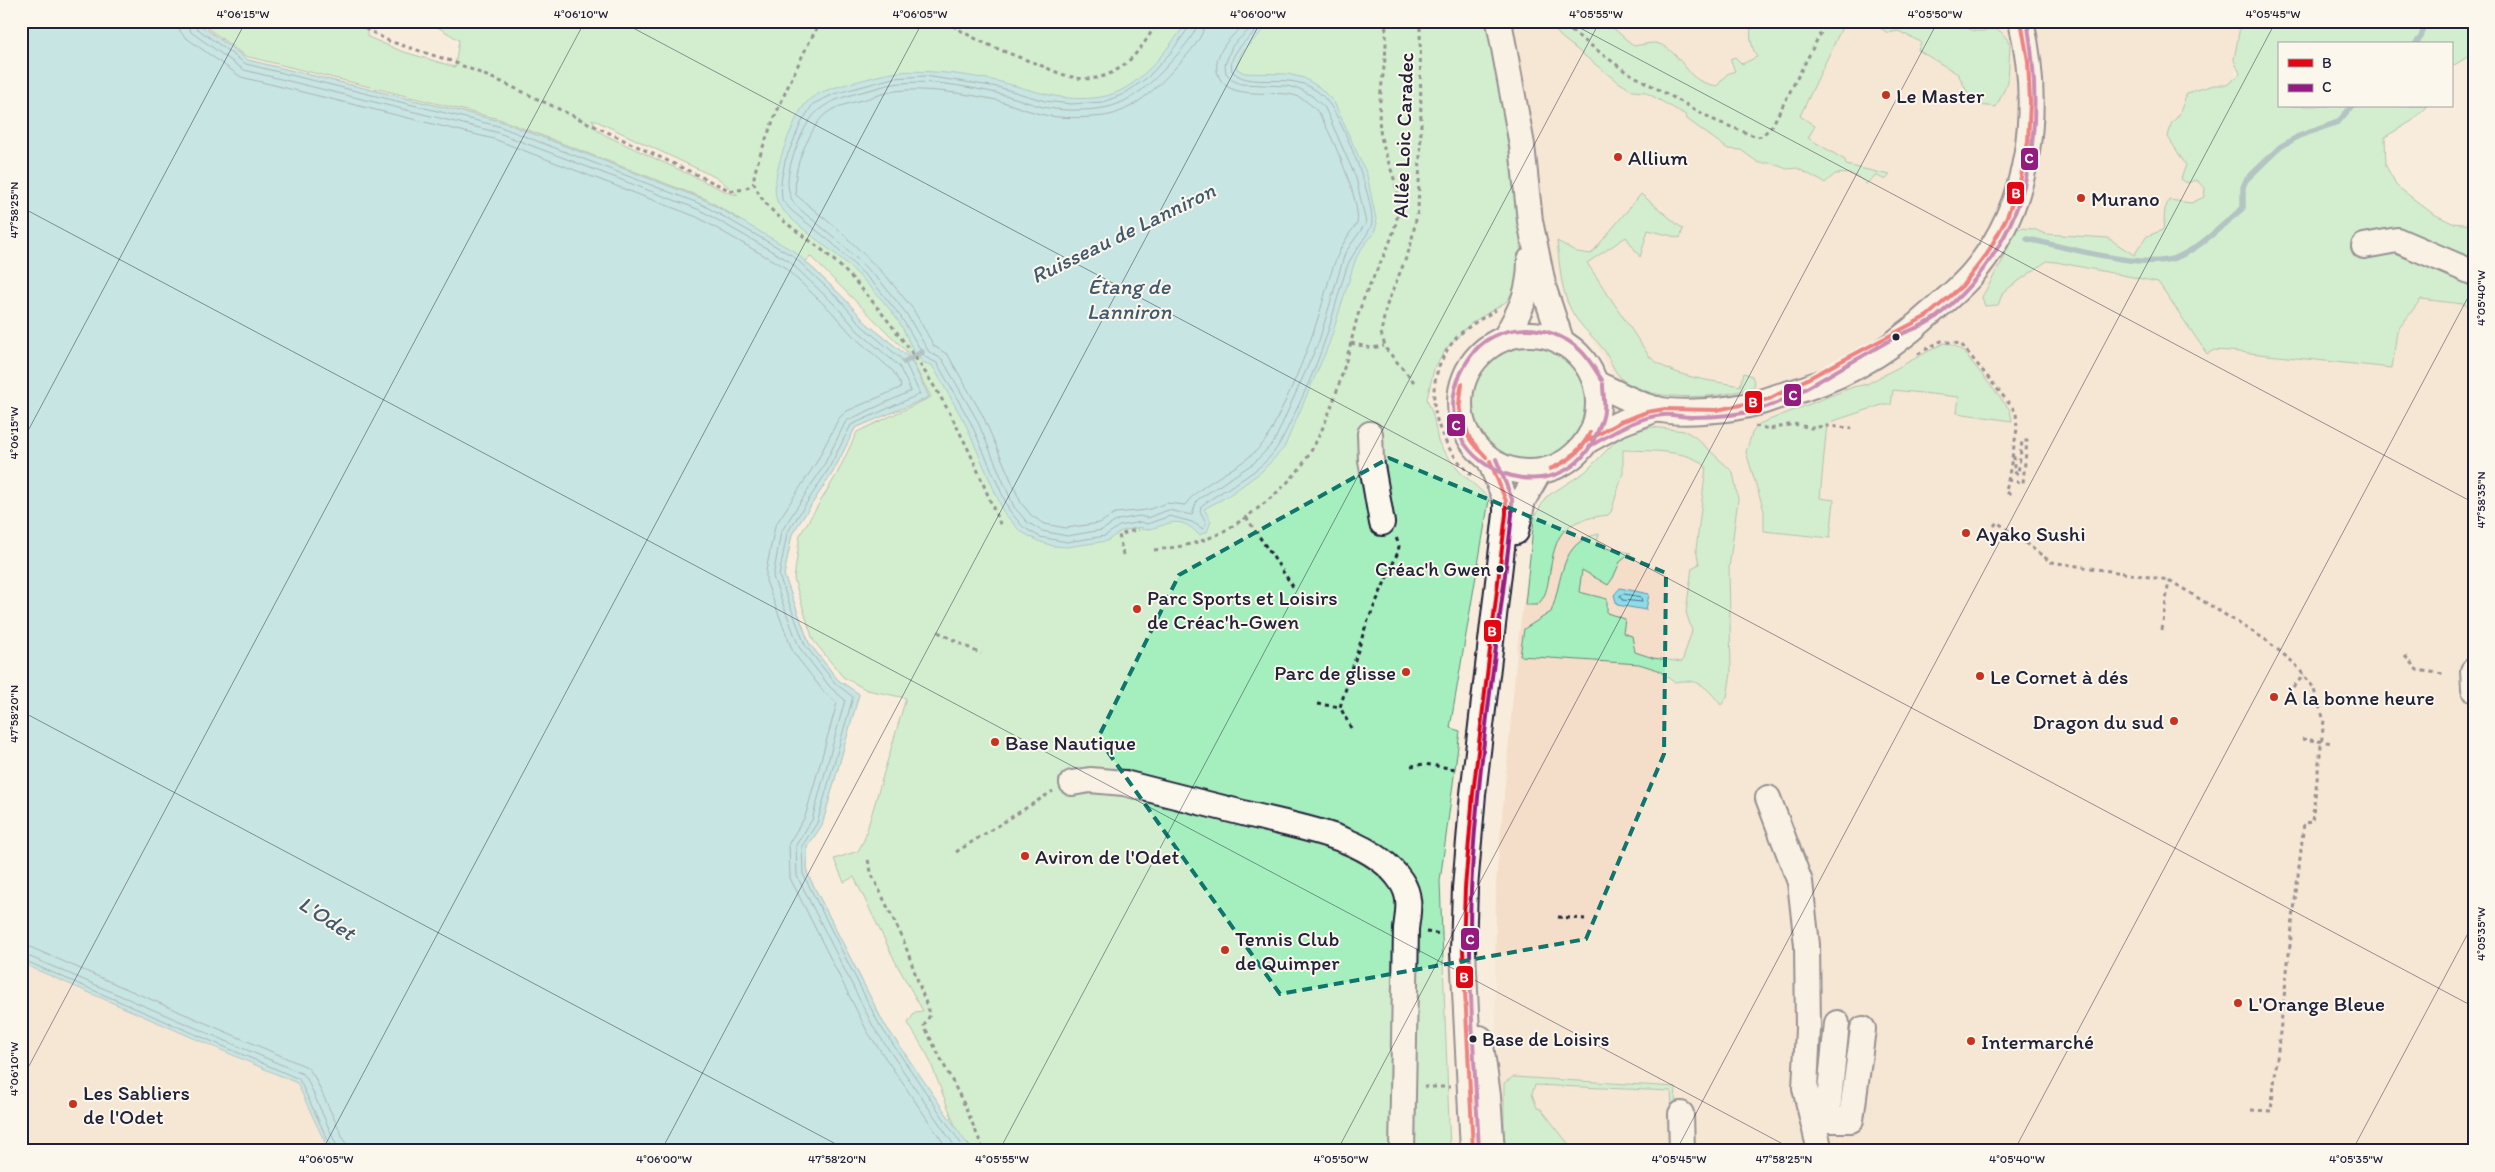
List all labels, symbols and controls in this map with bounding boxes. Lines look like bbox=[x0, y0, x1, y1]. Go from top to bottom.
text: 4°06'15"W bbox=[216, 7, 270, 21]
text: 4°06'10"W bbox=[554, 7, 608, 21]
text: 4°06'05"W bbox=[892, 7, 948, 21]
text: 4°06'00"W bbox=[1230, 7, 1286, 21]
text: 4°05'55"W bbox=[1569, 7, 1623, 21]
text: 4°05'50"W bbox=[1907, 7, 1963, 21]
text: 4°05'45"W bbox=[2246, 7, 2300, 21]
legend bbox=[2278, 42, 2452, 108]
street label: Allée Loic Caradec bbox=[1388, 52, 1418, 218]
text: B bbox=[2322, 54, 2332, 72]
text: C bbox=[2322, 78, 2332, 96]
place label: Le Master bbox=[1896, 83, 1985, 108]
marker: Le Master bbox=[1880, 89, 1892, 101]
place label: Allium bbox=[1628, 145, 1688, 170]
line badge: C bbox=[2020, 147, 2039, 171]
text: C bbox=[2024, 150, 2034, 167]
marker: Allium bbox=[1612, 151, 1624, 163]
water label: Ruisseau de Lanniron bbox=[1026, 176, 1220, 289]
line badge: B bbox=[2006, 181, 2025, 205]
text: 47°58'25"N bbox=[7, 182, 21, 238]
text: B bbox=[2011, 185, 2021, 202]
place label: Murano bbox=[2091, 186, 2160, 211]
marker: Murano bbox=[2075, 192, 2087, 204]
text: 4°05'40"W bbox=[2474, 270, 2488, 326]
water label: Étang de Lanniron bbox=[1087, 273, 1172, 325]
unlabelled marker bbox=[1891, 332, 1901, 342]
line badge: C bbox=[1783, 383, 1802, 407]
text: C bbox=[1788, 387, 1798, 404]
line badge: B bbox=[1744, 390, 1763, 414]
text: B bbox=[1748, 394, 1758, 411]
text: 4°06'15"W bbox=[7, 406, 21, 460]
line badge: C bbox=[1446, 413, 1466, 437]
text: C bbox=[1451, 417, 1461, 434]
text: 47°58'35"N bbox=[2474, 471, 2488, 529]
place label: Ayako Sushi bbox=[1976, 521, 2086, 546]
marker: Ayako Sushi bbox=[1960, 527, 1972, 539]
place label: Créac'h Gwen bbox=[1375, 557, 1491, 581]
marker: Créac'h Gwen bbox=[1495, 564, 1505, 574]
place label: Parc Sports et Loisirs de Créac'h-Gwen bbox=[1147, 585, 1338, 634]
marker: Parc Sports et Loisirs de Créac'h-Gwen bbox=[1131, 603, 1143, 615]
line badge: B bbox=[1483, 619, 1502, 643]
text: B bbox=[1487, 623, 1497, 640]
place label: Parc de glisse bbox=[1274, 660, 1396, 685]
place label: Le Cornet à dés bbox=[1990, 664, 2128, 689]
marker: Parc de glisse bbox=[1400, 666, 1412, 678]
marker: Le Cornet à dés bbox=[1974, 670, 1986, 682]
text: 47°58'20"N bbox=[7, 685, 21, 743]
place label: À la bonne heure bbox=[2284, 685, 2435, 710]
marker: À la bonne heure bbox=[2268, 691, 2280, 703]
place label: Dragon du sud bbox=[2032, 709, 2165, 734]
marker: Dragon du sud bbox=[2168, 715, 2180, 727]
place label: Base Nautique bbox=[1005, 730, 1136, 755]
marker: Base Nautique bbox=[989, 736, 1001, 748]
place label: Aviron de l'Odet bbox=[1035, 844, 1179, 869]
marker: Aviron de l'Odet bbox=[1019, 850, 1031, 862]
water label: L'Odet bbox=[294, 890, 362, 947]
text: 4°05'35"W bbox=[2474, 907, 2488, 961]
place label: Tennis Club de Quimper bbox=[1235, 926, 1340, 975]
line badge: C bbox=[1460, 927, 1480, 951]
text: C bbox=[1465, 931, 1475, 948]
marker: Tennis Club de Quimper bbox=[1219, 944, 1231, 956]
line badge: B bbox=[1455, 965, 1474, 989]
text: B bbox=[1459, 969, 1469, 986]
place label: L'Orange Bleue bbox=[2248, 991, 2385, 1016]
marker: L'Orange Bleue bbox=[2232, 997, 2244, 1009]
place label: Base de Loisirs bbox=[1482, 1027, 1610, 1051]
place label: Intermarché bbox=[1981, 1029, 2094, 1054]
marker: Base de Loisirs bbox=[1468, 1034, 1478, 1044]
marker: Intermarché bbox=[1965, 1035, 1977, 1047]
text: 4°06'10"W bbox=[7, 1042, 21, 1096]
place label: Les Sabliers de l'Odet bbox=[83, 1080, 190, 1129]
marker: Les Sabliers de l'Odet bbox=[67, 1098, 79, 1110]
text: 4°06'05"W bbox=[298, 1152, 354, 1166]
text: 4°06'00"W bbox=[636, 1152, 692, 1166]
text: 47°58'20"N bbox=[808, 1152, 866, 1166]
text: 4°05'55"W bbox=[975, 1152, 1029, 1166]
text: 4°05'50"W bbox=[1313, 1152, 1369, 1166]
text: 4°05'45"W bbox=[1652, 1152, 1706, 1166]
text: 47°58'25"N bbox=[1756, 1152, 1812, 1166]
text: 4°05'40"W bbox=[1989, 1152, 2045, 1166]
text: 4°05'35"W bbox=[2329, 1152, 2383, 1166]

